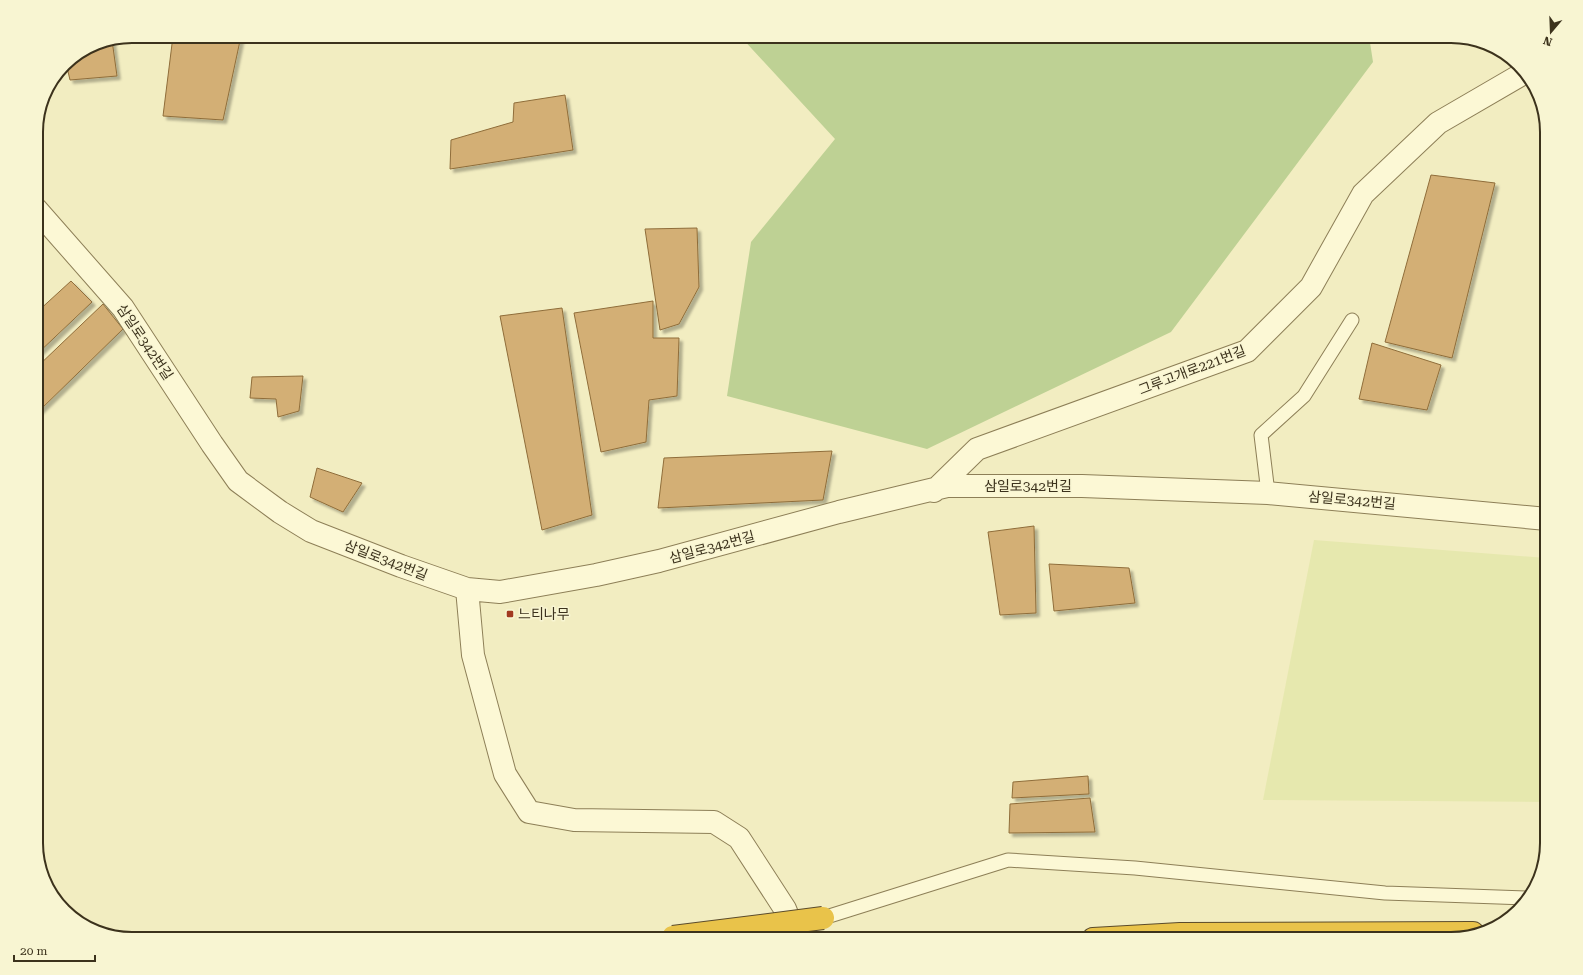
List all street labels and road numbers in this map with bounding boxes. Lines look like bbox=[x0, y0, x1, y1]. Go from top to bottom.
street label: 삼일로342번길 bbox=[114, 301, 176, 383]
street label: 그루고개로221번길 bbox=[1136, 342, 1248, 398]
street label: 삼일로342번길 bbox=[984, 478, 1072, 494]
street label: 삼일로342번길 bbox=[1308, 488, 1396, 512]
street label: 삼일로342번길 bbox=[667, 528, 757, 566]
street label: 삼일로342번길 bbox=[342, 537, 430, 583]

